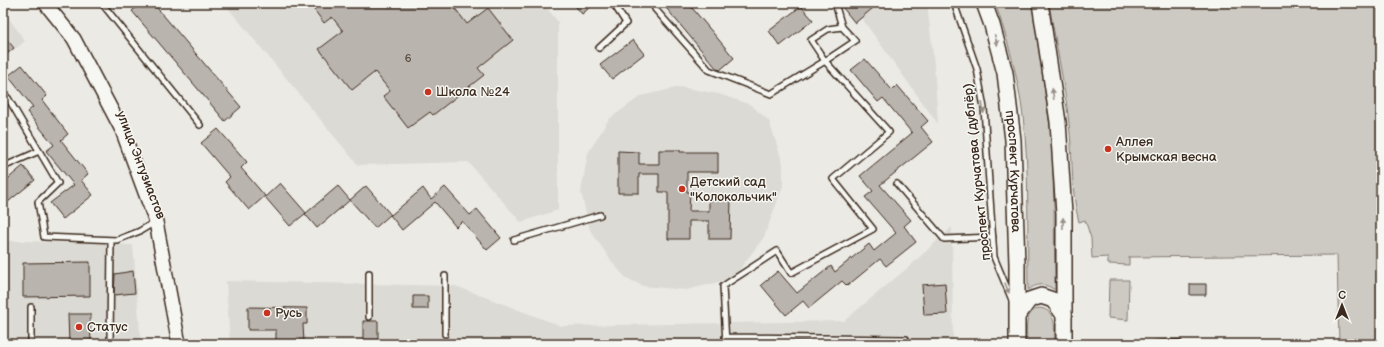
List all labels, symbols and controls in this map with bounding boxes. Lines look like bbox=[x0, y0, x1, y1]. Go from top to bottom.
one-way arrow bbox=[993, 34, 999, 46]
house number: 6 bbox=[405, 52, 412, 65]
street label: проспект Курчатова (дублёр) bbox=[960, 82, 994, 262]
place label: Школа №24 bbox=[436, 84, 510, 100]
marker: Школа №24 bbox=[423, 87, 433, 97]
one-way arrow bbox=[1050, 88, 1056, 100]
one-way arrow bbox=[980, 102, 987, 114]
street label: улица Энтузиастов bbox=[113, 109, 169, 222]
street label: проспект Курчатова bbox=[1002, 109, 1024, 233]
place label: Аллея Крымская весна bbox=[1115, 134, 1217, 165]
marker: Аллея Крымская весна bbox=[1103, 144, 1113, 154]
place label: Детский сад "Колокольчик" bbox=[690, 174, 777, 205]
marker: Детский сад "Колокольчик" bbox=[677, 184, 687, 194]
one-way arrow bbox=[1060, 217, 1067, 229]
one-way arrow bbox=[1004, 282, 1010, 294]
north arrow bbox=[1322, 285, 1362, 325]
text: С bbox=[1338, 289, 1346, 302]
place label: Русь bbox=[275, 305, 303, 321]
marker: Русь bbox=[262, 308, 272, 318]
place label: Статус bbox=[87, 319, 128, 335]
marker: Статус bbox=[74, 322, 84, 332]

